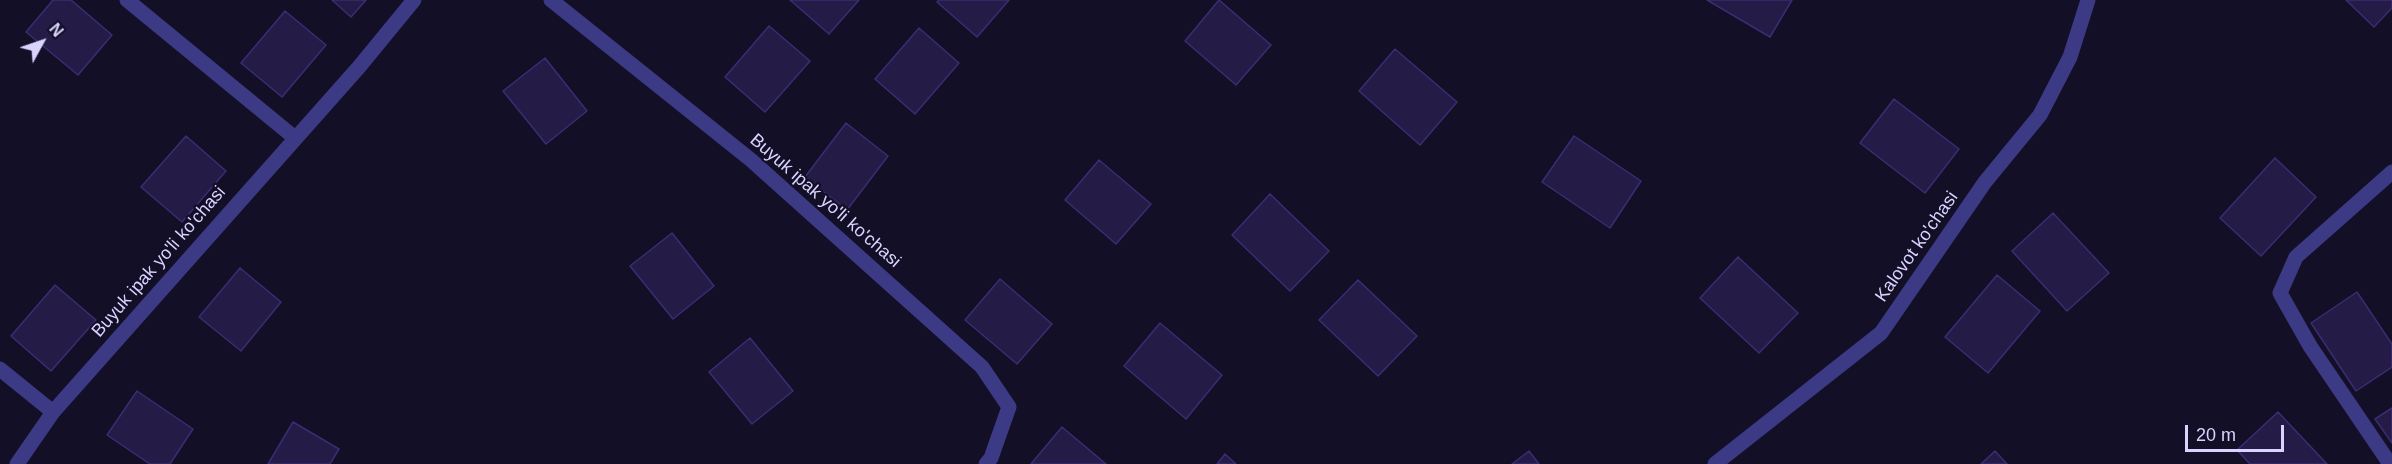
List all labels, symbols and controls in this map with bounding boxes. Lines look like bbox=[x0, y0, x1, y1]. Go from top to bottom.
north arrow bbox=[12, 12, 72, 72]
text: N bbox=[46, 20, 66, 40]
street label: Buyuk ipak yo'li ko'chasi bbox=[745, 130, 905, 272]
street label: Buyuk ipak yo'li ko'chasi bbox=[88, 182, 230, 342]
street label: Kalovot ko'chasi bbox=[1871, 188, 1963, 306]
scale bar bbox=[2188, 413, 2287, 451]
text: 20 m bbox=[2196, 425, 2236, 445]

